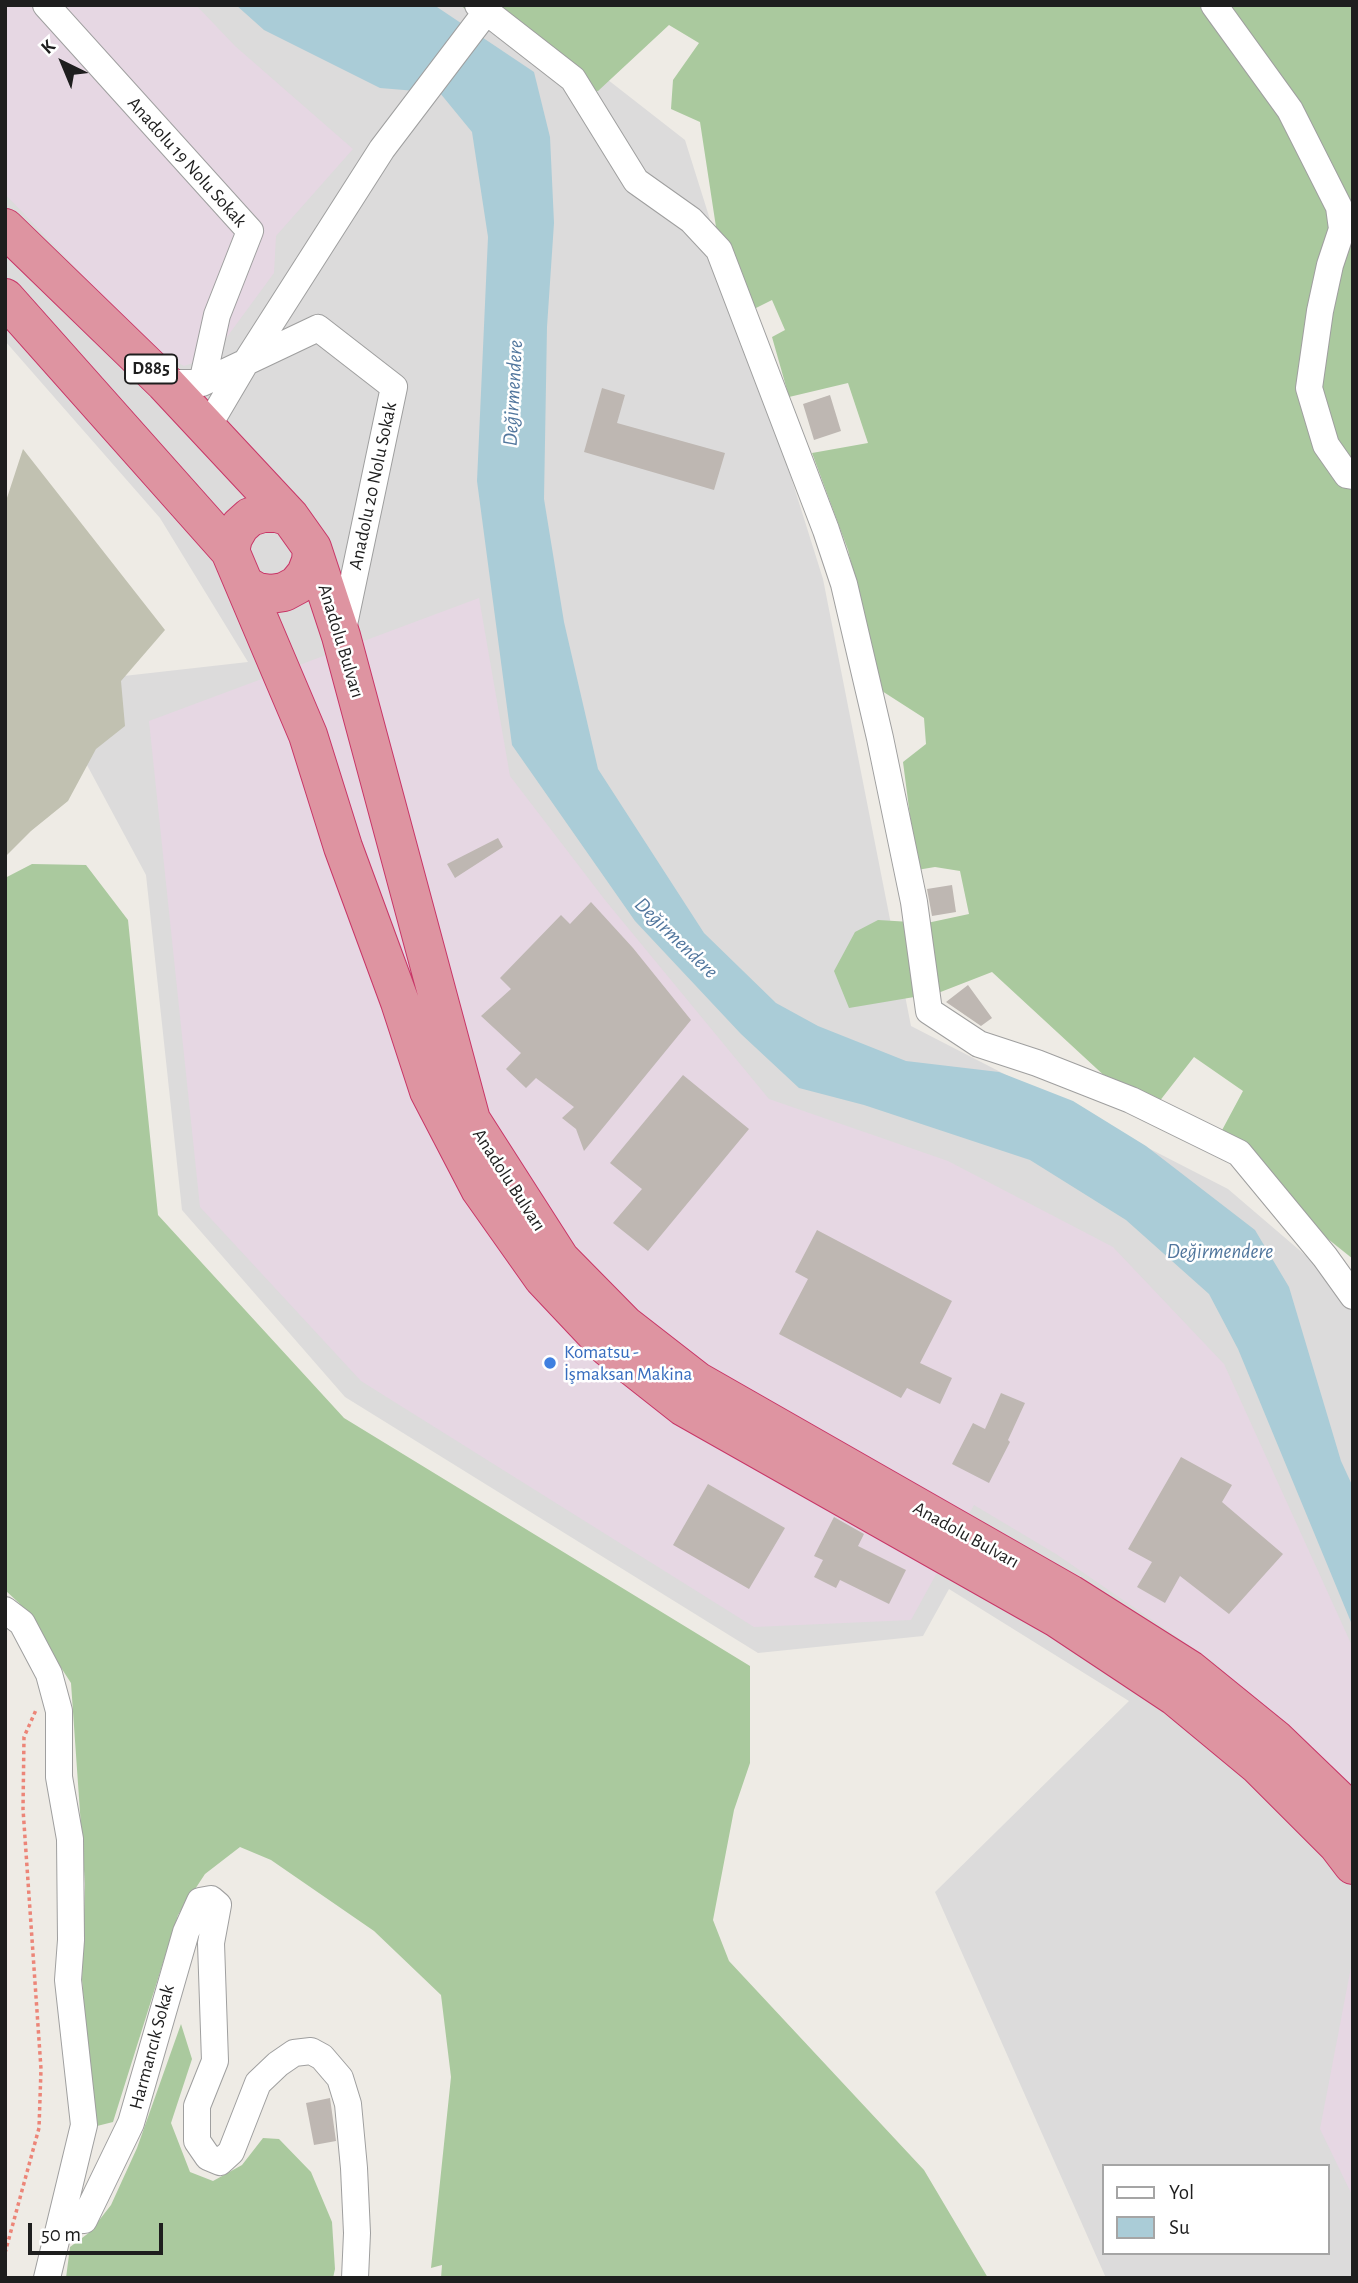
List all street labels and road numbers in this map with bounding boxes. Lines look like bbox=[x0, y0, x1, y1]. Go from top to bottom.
street label: Anadolu 19 Nolu Sokak bbox=[122, 92, 252, 232]
road number: D885 bbox=[125, 354, 177, 384]
street label: Anadolu 20 Nolu Sokak bbox=[344, 400, 402, 572]
street label: Anadolu Bulvarı bbox=[313, 581, 369, 701]
street label: Anadolu Bulvarı bbox=[467, 1124, 551, 1236]
street label: Anadolu Bulvarı bbox=[909, 1497, 1023, 1573]
street label: Harmancık Sokak bbox=[124, 1982, 180, 2112]

